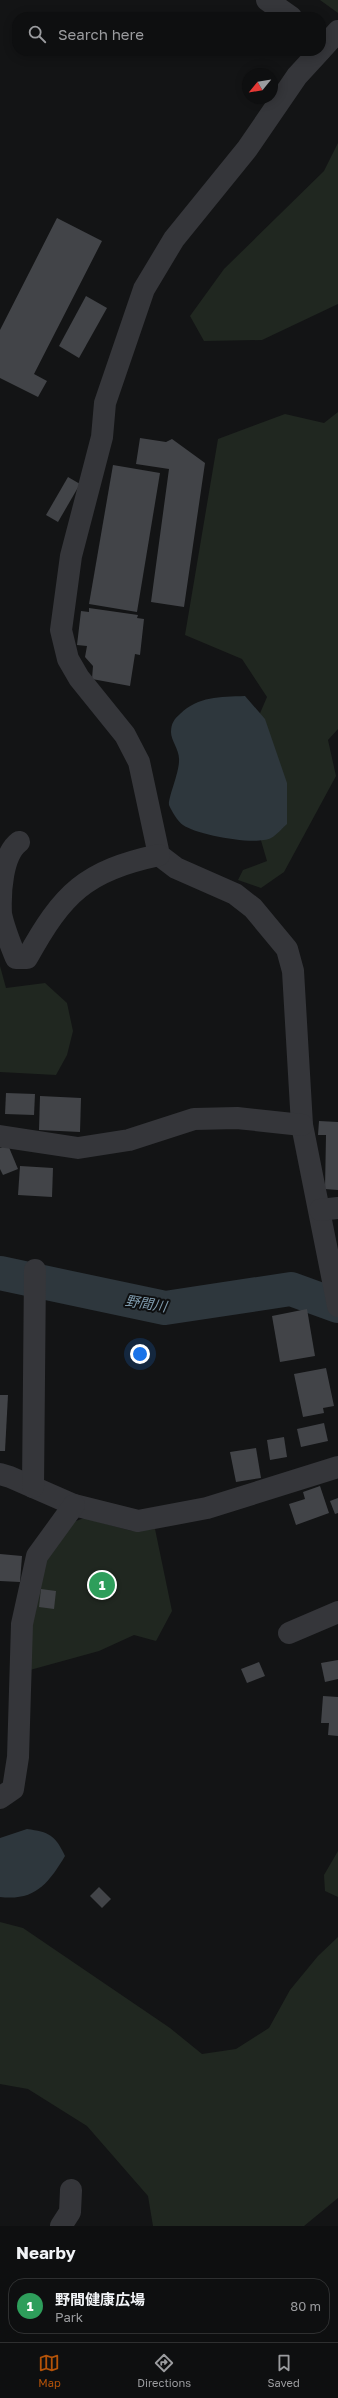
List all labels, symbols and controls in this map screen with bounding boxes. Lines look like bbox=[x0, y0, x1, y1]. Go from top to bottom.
search box bbox=[12, 12, 326, 56]
icon: search bbox=[26, 23, 48, 45]
text: Search here bbox=[58, 25, 144, 43]
north arrow bbox=[242, 68, 278, 104]
water label: 野間川 bbox=[124, 1291, 170, 1315]
your location bbox=[130, 1344, 150, 1364]
pin: 1 bbox=[89, 1570, 115, 1600]
text: Nearby bbox=[16, 2242, 76, 2263]
text: 野間健康広場 bbox=[55, 2290, 145, 2308]
text: 1 bbox=[27, 2298, 33, 2314]
text: 80 m bbox=[290, 2298, 321, 2314]
text: Park bbox=[55, 2309, 83, 2325]
tab: Map bbox=[38, 2352, 61, 2389]
tab: Directions bbox=[137, 2352, 191, 2389]
tab: Saved bbox=[268, 2352, 300, 2389]

